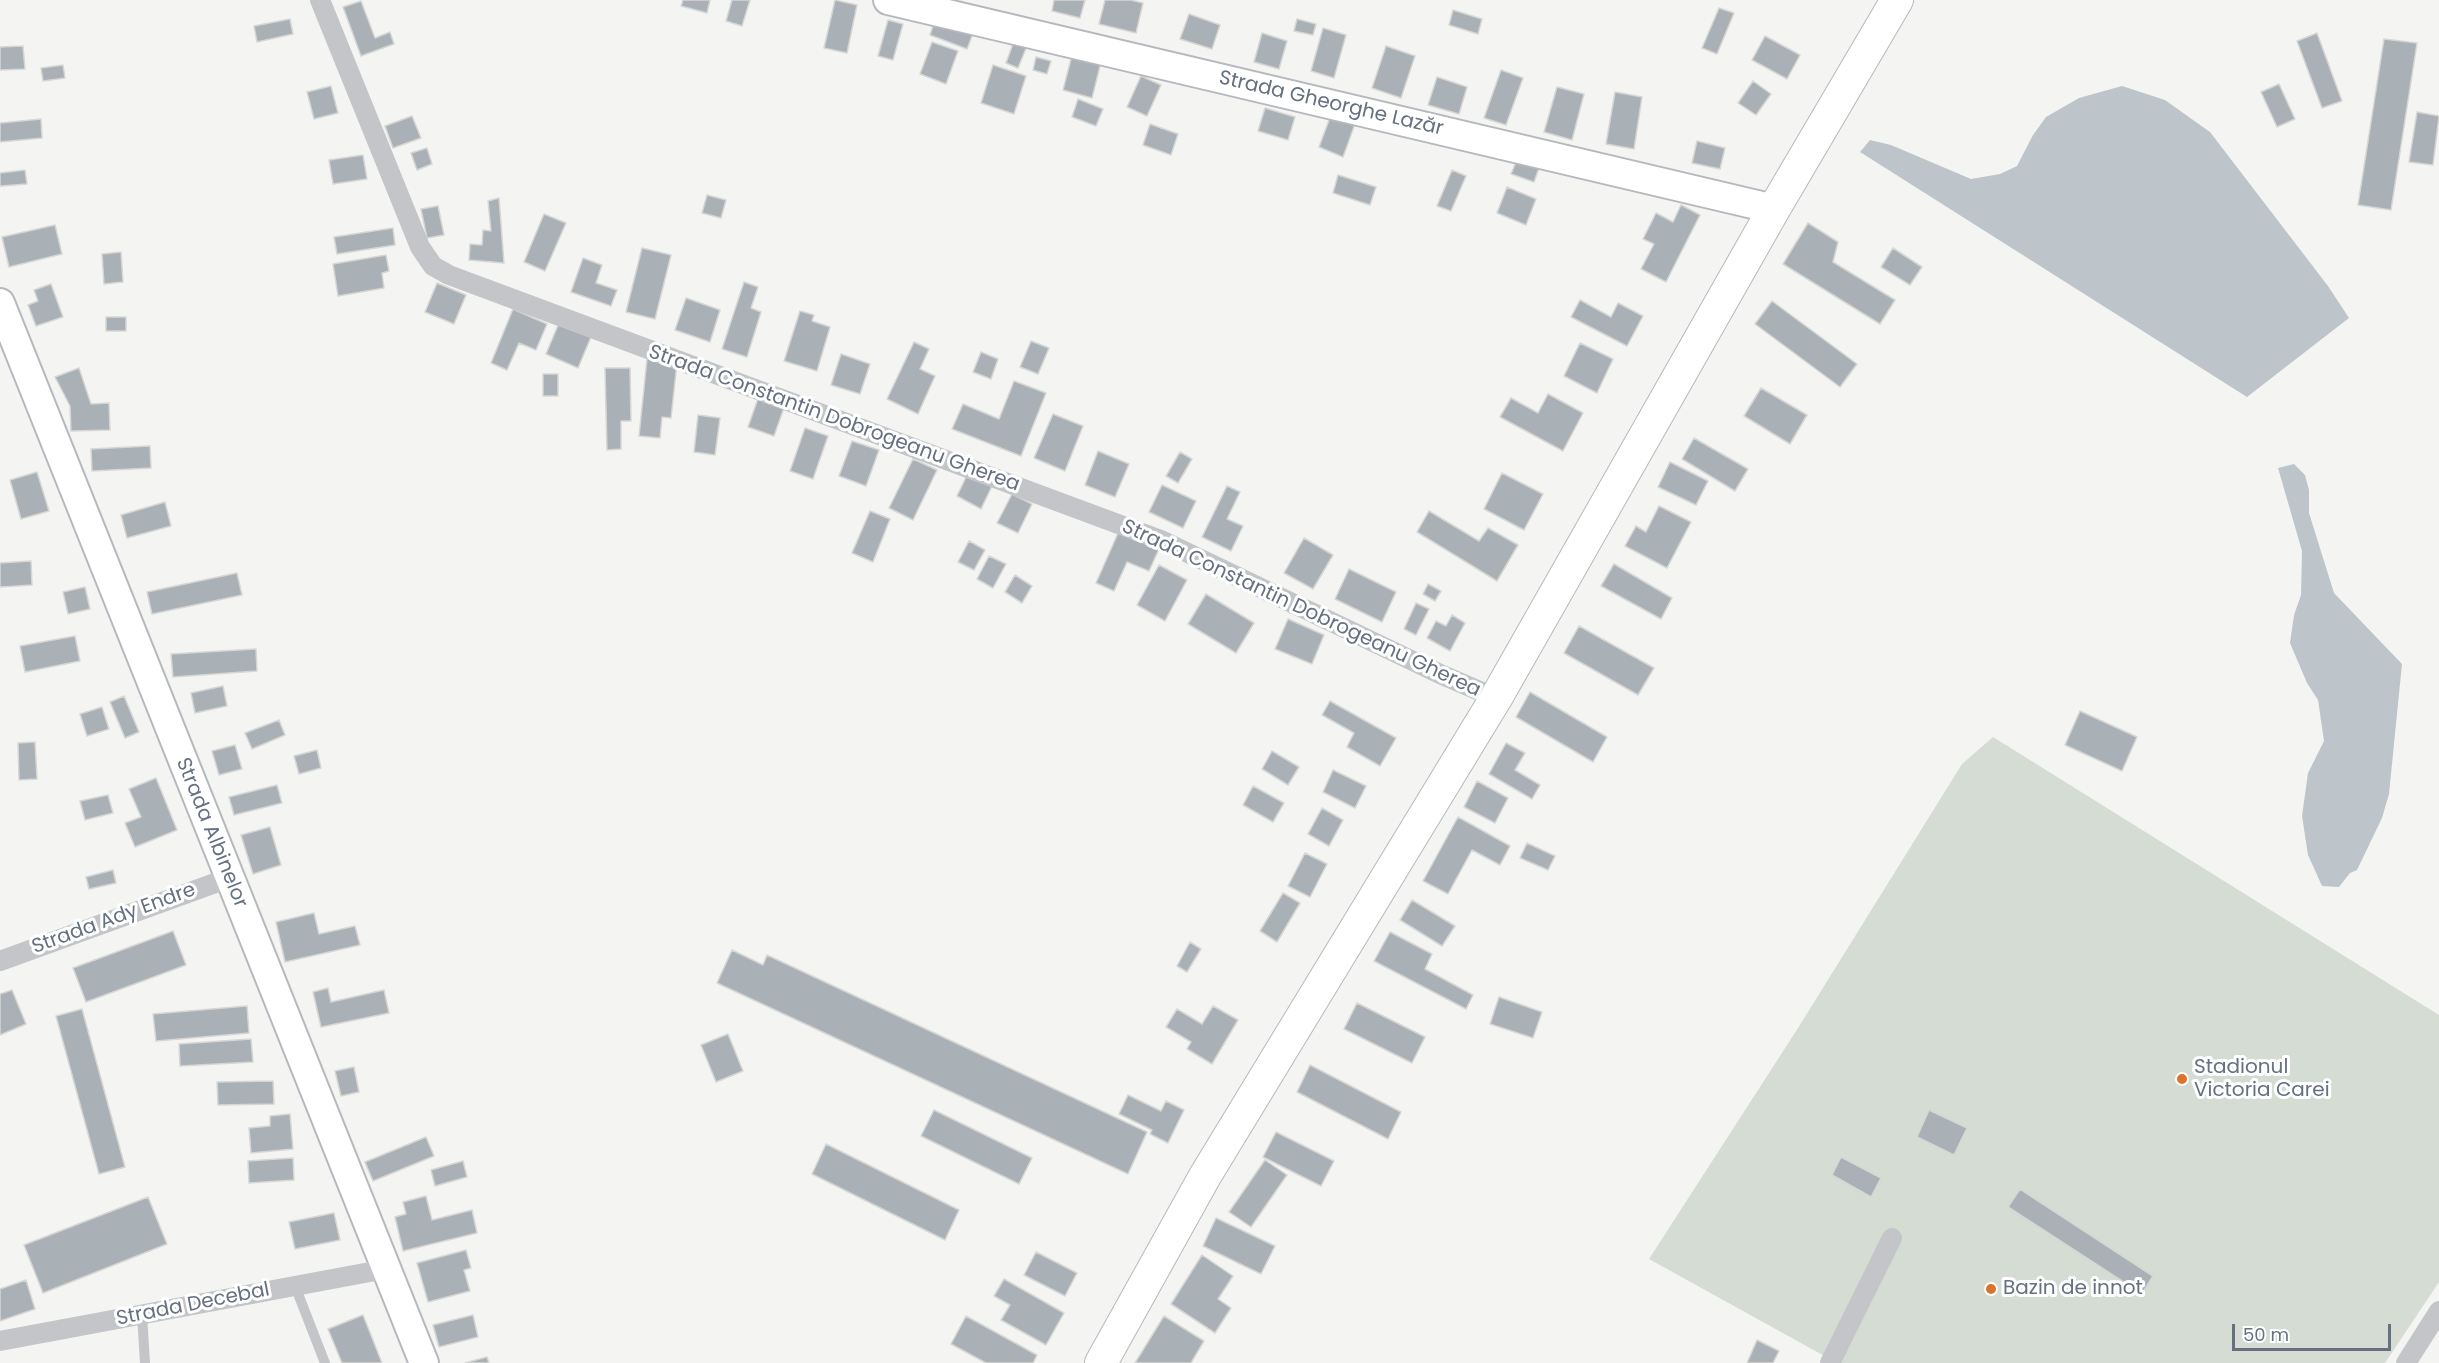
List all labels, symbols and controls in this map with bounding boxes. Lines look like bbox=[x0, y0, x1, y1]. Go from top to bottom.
street label: Strada Gheorghe Lazăr bbox=[1216, 66, 1446, 142]
street label: Strada Constantin Dobrogeanu Gherea bbox=[645, 341, 1023, 497]
street label: Strada Constantin Dobrogeanu Gherea bbox=[1118, 515, 1484, 703]
street label: Strada Albinelor bbox=[170, 755, 252, 911]
street label: Strada Ady Endre bbox=[29, 878, 199, 960]
place label: Stadionul Victoria Carei bbox=[2194, 1056, 2330, 1103]
marker: Stadionul Victoria Carei bbox=[2175, 1072, 2189, 1086]
place label: Bazin de innot bbox=[2003, 1277, 2143, 1301]
street label: Strada Decebal bbox=[114, 1278, 272, 1332]
marker: Bazin de innot bbox=[1984, 1282, 1998, 1296]
scale bar bbox=[2235, 1312, 2394, 1350]
text: 50 m bbox=[2243, 1322, 2289, 1347]

